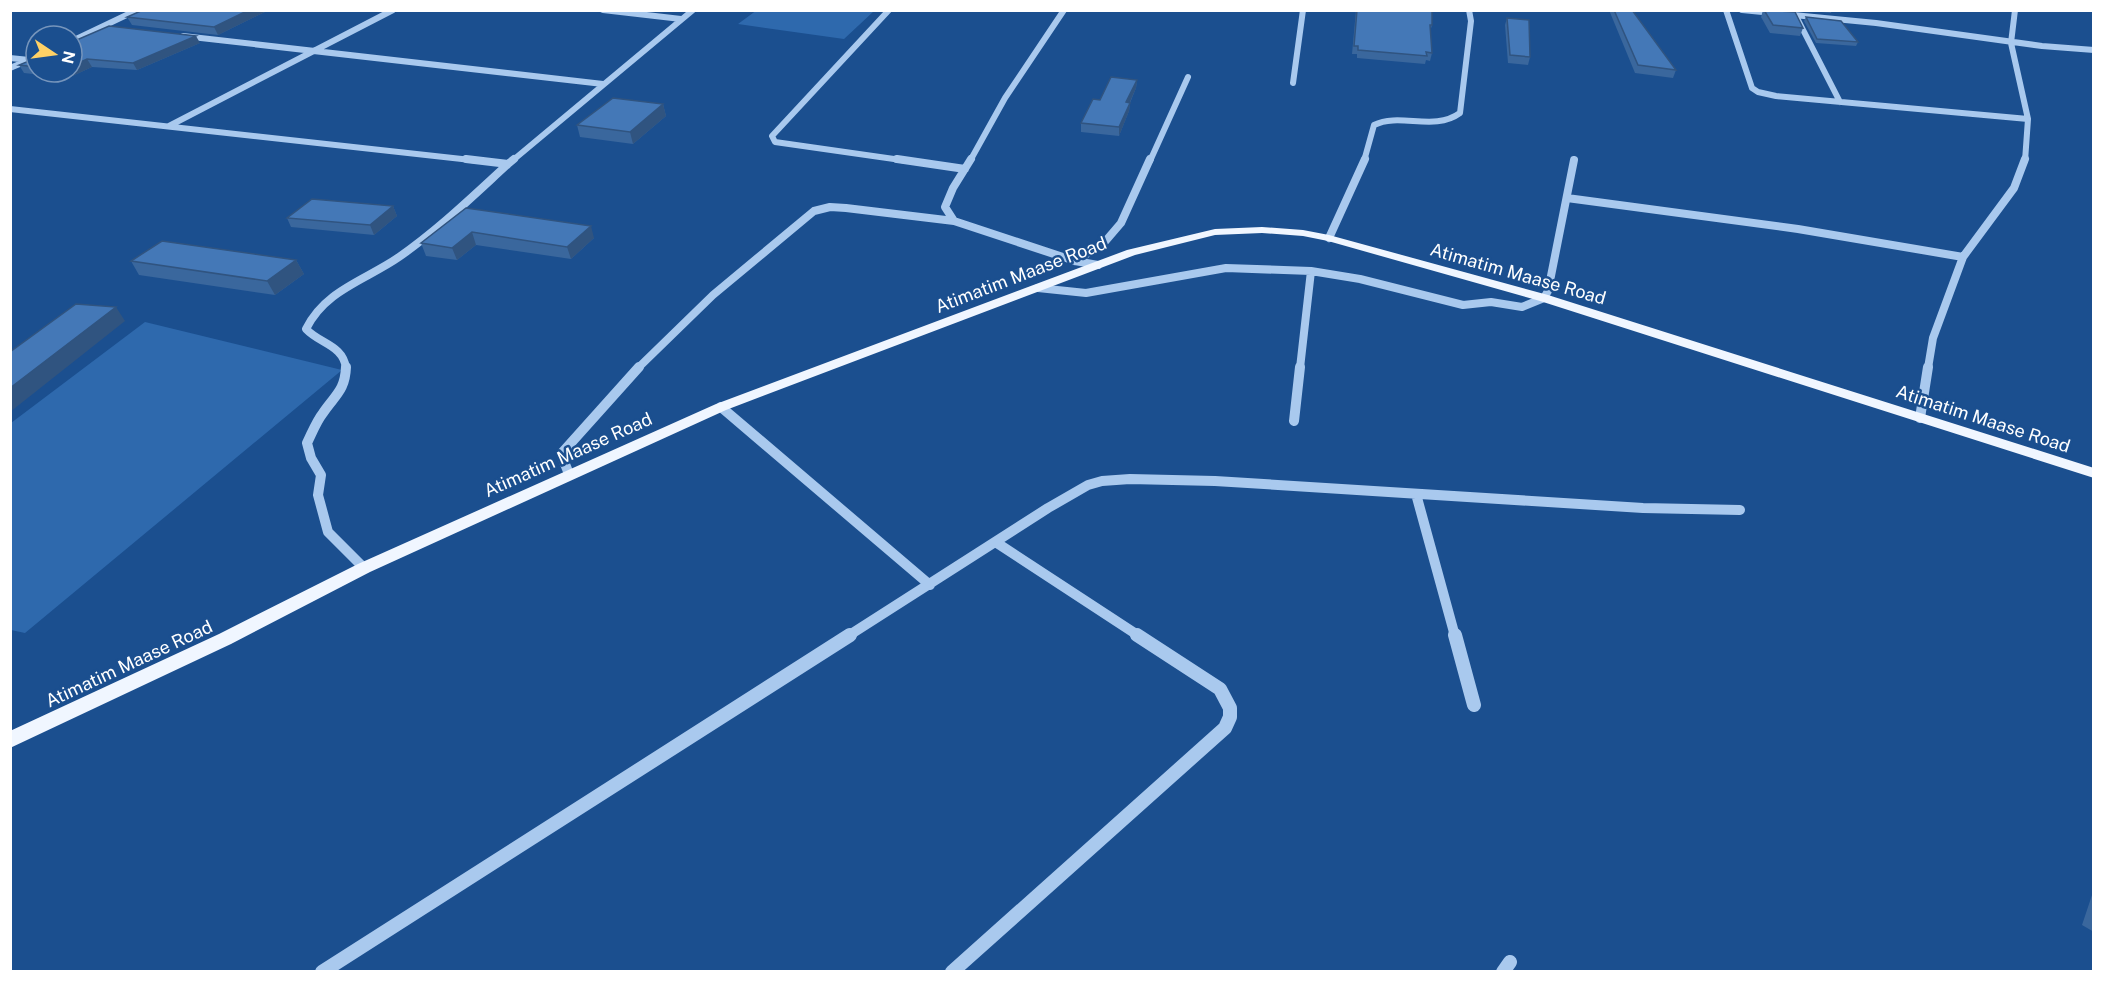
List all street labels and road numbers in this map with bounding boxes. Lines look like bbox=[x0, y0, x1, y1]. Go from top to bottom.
street label: Atimatim Maase Road bbox=[932, 232, 1109, 317]
street label: Atimatim Maase Road bbox=[1428, 238, 1608, 309]
street label: Atimatim Maase Road bbox=[1893, 380, 2073, 457]
street label: Atimatim Maase Road bbox=[480, 408, 655, 501]
street label: Atimatim Maase Road bbox=[42, 616, 216, 711]

